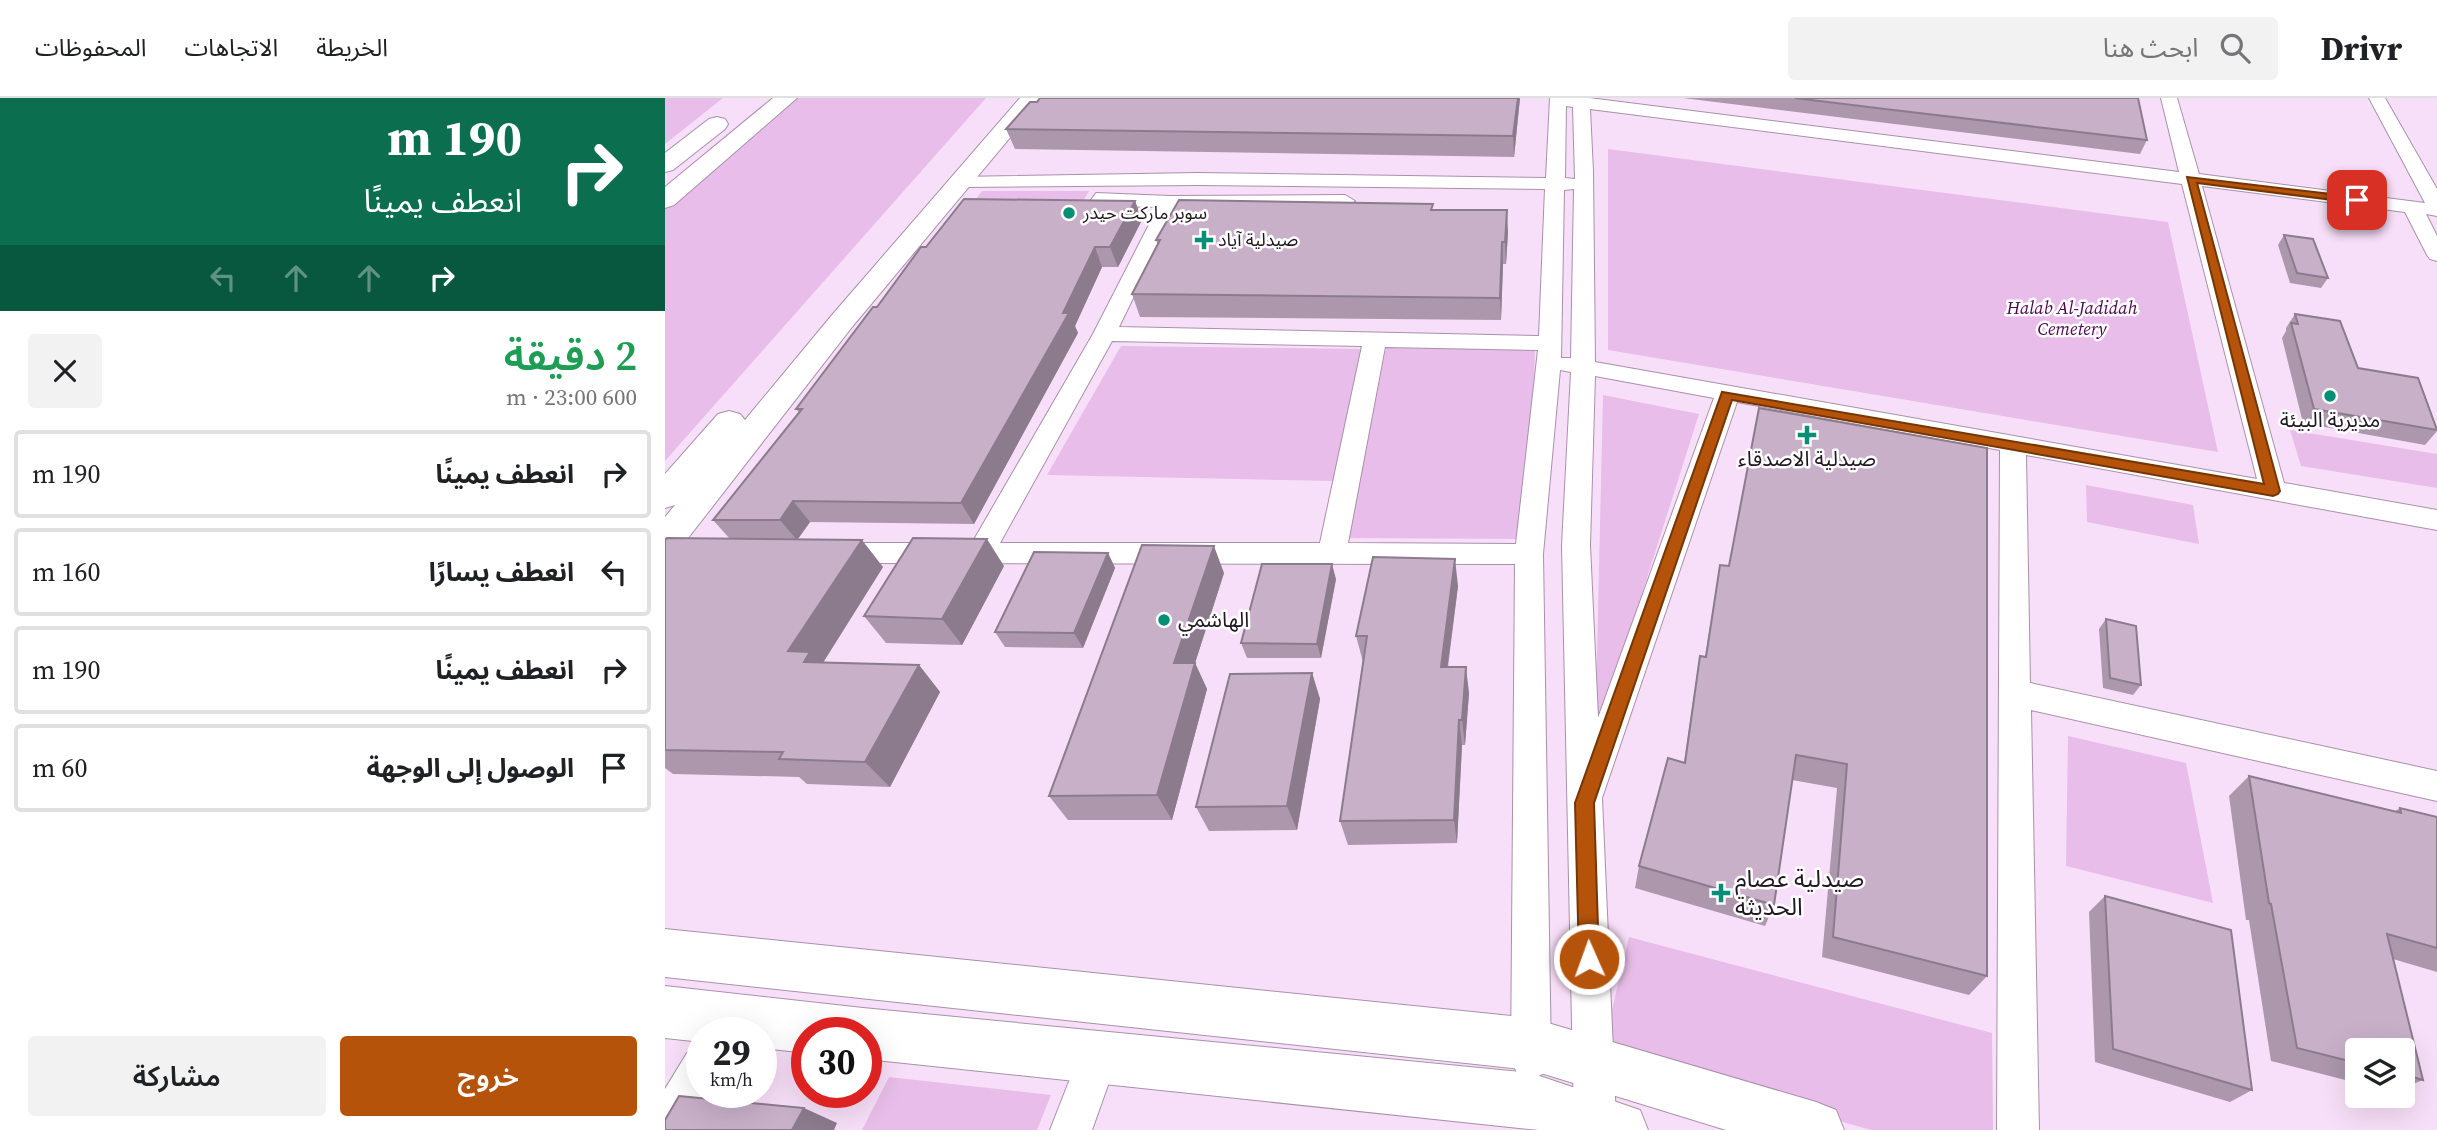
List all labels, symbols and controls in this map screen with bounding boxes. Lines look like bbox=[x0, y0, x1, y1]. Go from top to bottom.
search box bbox=[1788, 17, 2278, 80]
text: Drivr bbox=[2320, 26, 2402, 71]
icon: search bbox=[2216, 29, 2254, 67]
text: ابحث هنا bbox=[2103, 30, 2198, 66]
text: المحفوظات bbox=[35, 31, 146, 64]
text: الاتجاهات bbox=[184, 31, 278, 64]
text: الخريطة bbox=[316, 31, 388, 64]
text: 190 m bbox=[387, 104, 522, 171]
icon: right bbox=[546, 126, 637, 217]
pin bbox=[2327, 170, 2387, 230]
text: انعطف يمينًا bbox=[364, 179, 522, 223]
icon: arrive bbox=[2338, 181, 2376, 219]
place label: سوبر ماركت حيدر bbox=[1082, 200, 1207, 225]
marker: سوبر ماركت حيدر bbox=[1061, 205, 1077, 221]
place label: صيدلية آياد bbox=[1218, 227, 1298, 252]
marker: صيدلية آياد bbox=[1196, 232, 1212, 248]
icon: left bbox=[204, 259, 242, 297]
icon: ahead bbox=[277, 259, 315, 297]
icon: ahead bbox=[350, 259, 388, 297]
icon: right bbox=[423, 259, 461, 297]
park label: Halab Al-Jadidah Cemetery bbox=[2006, 295, 2138, 341]
text: 2 دقيقة bbox=[504, 326, 637, 384]
button: close bbox=[28, 334, 102, 408]
text: 600 m · 23:00 bbox=[506, 381, 637, 413]
marker: مديرية البيئة bbox=[2322, 388, 2338, 404]
place label: مديرية البيئة bbox=[2280, 405, 2380, 434]
marker: صيدلية الاصدقاء bbox=[1799, 427, 1815, 443]
place label: صيدلية الاصدقاء bbox=[1738, 444, 1876, 473]
icon: right bbox=[595, 455, 633, 493]
text: 190 m bbox=[32, 456, 101, 492]
text: انعطف يمينًا bbox=[435, 456, 574, 492]
icon: left bbox=[595, 553, 633, 591]
text: 160 m bbox=[32, 554, 101, 590]
text: انعطف يسارًا bbox=[429, 554, 574, 590]
place label: الهاشمي bbox=[1178, 605, 1249, 636]
marker: الهاشمي bbox=[1156, 612, 1172, 628]
icon: right bbox=[595, 651, 633, 689]
text: 190 m bbox=[32, 652, 101, 688]
text: انعطف يمينًا bbox=[435, 652, 574, 688]
icon: arrive bbox=[595, 749, 633, 787]
text: 60 m bbox=[32, 750, 88, 786]
text: الوصول إلى الوجهة bbox=[367, 750, 574, 786]
place label: صيدلية عصام الحديثة bbox=[1735, 862, 1864, 923]
marker: صيدلية عصام الحديثة bbox=[1713, 885, 1729, 901]
position arrow bbox=[1552, 922, 1626, 996]
speed limit sign: 30 bbox=[791, 1017, 882, 1108]
text: 29 bbox=[713, 1029, 750, 1077]
button: مشاركة bbox=[28, 1036, 326, 1116]
button: خروج bbox=[340, 1036, 637, 1116]
map controls bbox=[2345, 1038, 2415, 1108]
button: layers bbox=[2345, 1038, 2415, 1108]
text: km/h bbox=[710, 1067, 753, 1092]

